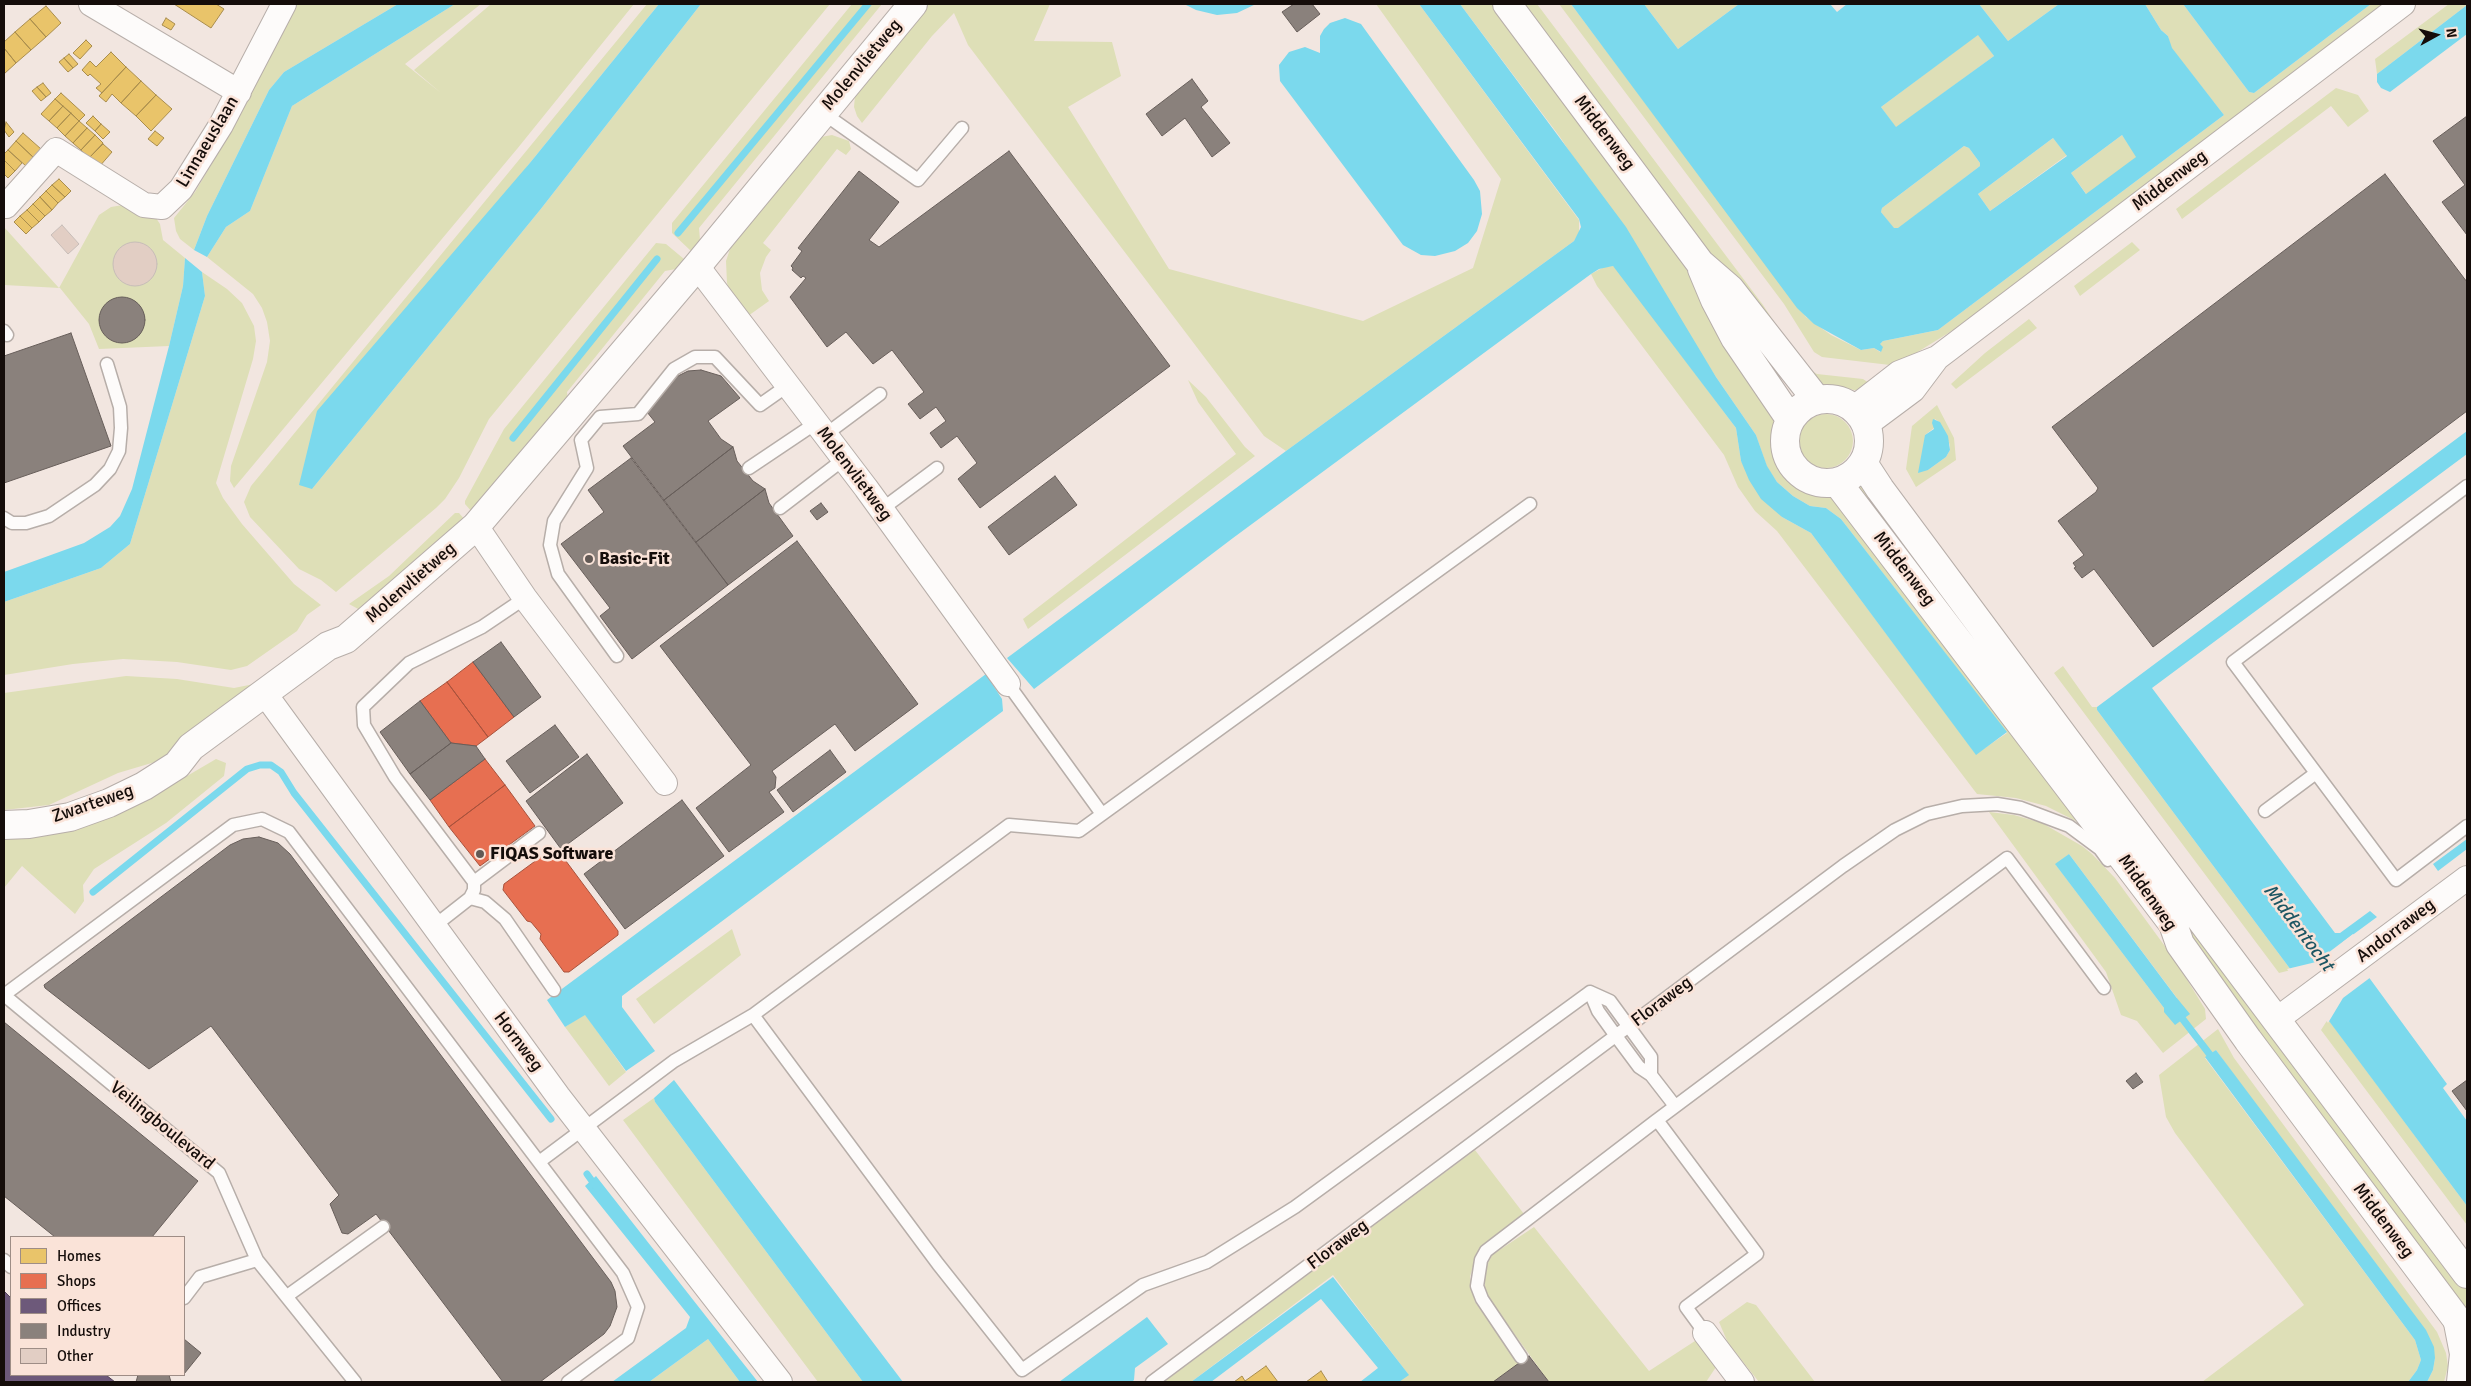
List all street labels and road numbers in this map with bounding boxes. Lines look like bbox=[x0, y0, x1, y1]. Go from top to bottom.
street label: Molenvlietweg bbox=[818, 15, 906, 115]
street label: Middenweg bbox=[1569, 91, 1639, 175]
street label: Linnaeuslaan bbox=[172, 92, 244, 192]
street label: Middenweg bbox=[2128, 146, 2212, 216]
street label: Molenvlietweg bbox=[812, 423, 896, 525]
street label: Middenweg bbox=[1868, 528, 1940, 610]
street label: Molenvlietweg bbox=[361, 538, 461, 628]
street label: Zwarteweg bbox=[49, 780, 137, 828]
street label: Middenweg bbox=[2113, 851, 2181, 935]
street label: Andorraweg bbox=[2352, 894, 2440, 968]
street label: Floraweg bbox=[1627, 972, 1697, 1032]
street label: Hornweg bbox=[489, 1008, 547, 1076]
street label: Veilingboulevard bbox=[105, 1077, 219, 1175]
street label: Middenweg bbox=[2348, 1179, 2418, 1263]
street label: Floraweg bbox=[1303, 1215, 1373, 1275]

